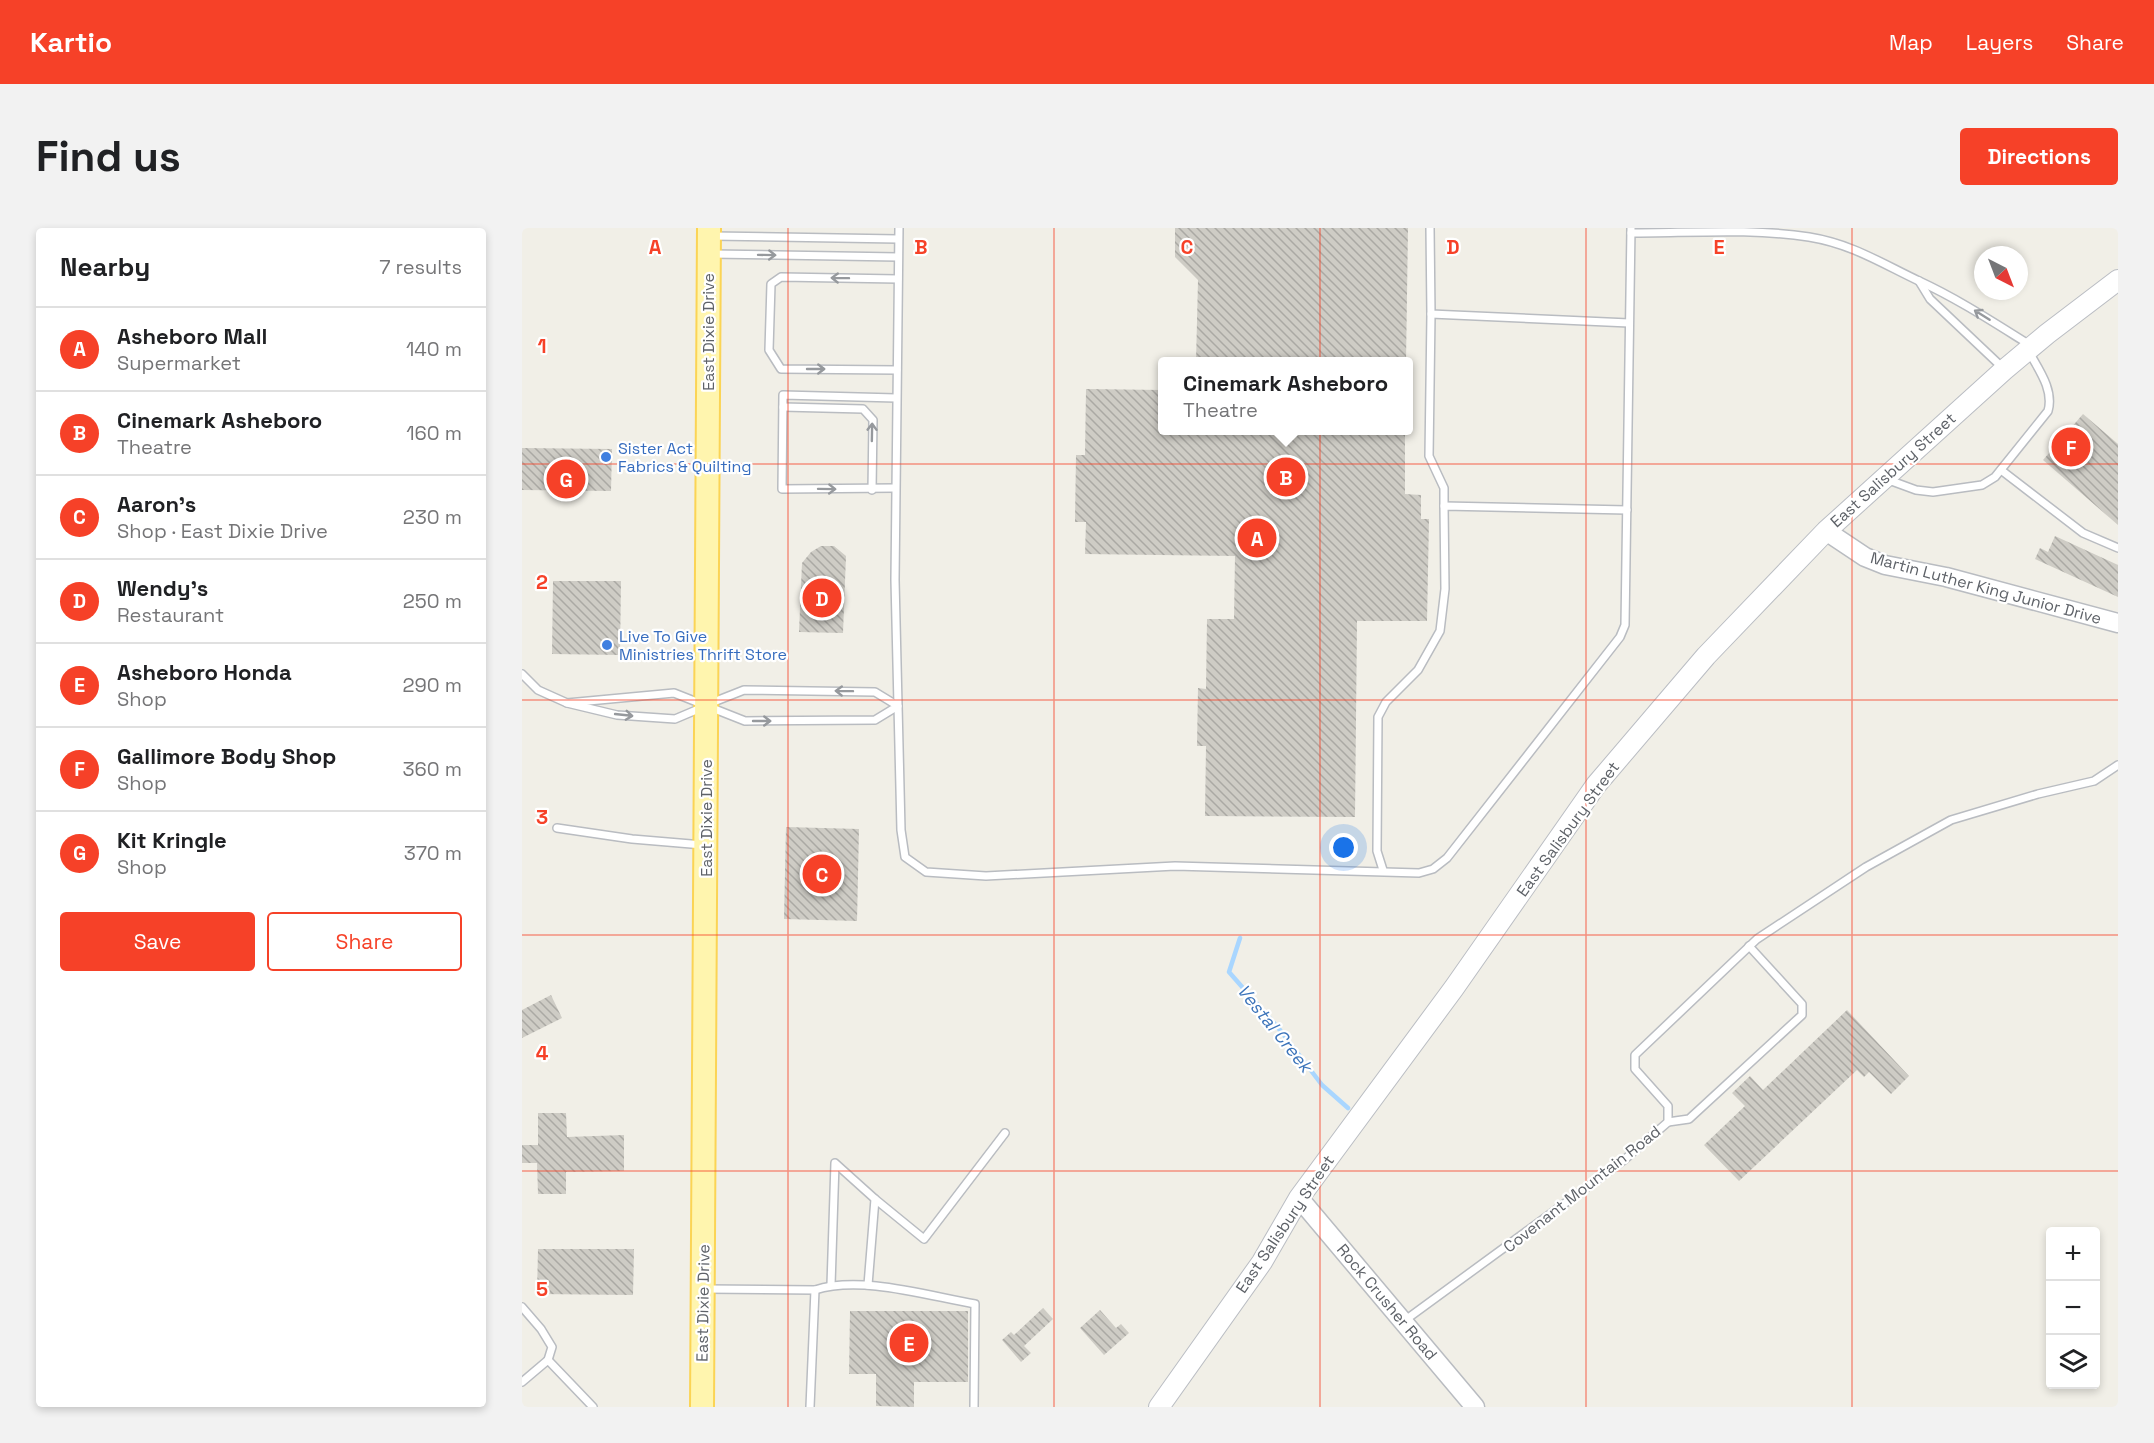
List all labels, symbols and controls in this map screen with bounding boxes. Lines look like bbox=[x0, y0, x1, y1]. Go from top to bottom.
text: Kartio bbox=[30, 24, 112, 60]
text: Map bbox=[1889, 29, 1933, 56]
text: Layers bbox=[1966, 29, 2033, 56]
text: Share bbox=[2066, 29, 2124, 56]
button: Directions bbox=[1960, 128, 2118, 185]
text: Find us bbox=[36, 130, 181, 183]
text: A bbox=[649, 234, 662, 260]
text: B bbox=[914, 234, 928, 260]
text: C bbox=[1181, 234, 1194, 260]
text: D bbox=[1446, 234, 1460, 260]
text: E bbox=[1713, 234, 1725, 260]
north arrow bbox=[1974, 246, 2028, 300]
one-way arrow bbox=[757, 249, 777, 261]
text: Nearby bbox=[60, 250, 150, 284]
text: 7 results bbox=[379, 254, 462, 280]
one-way arrow bbox=[830, 272, 850, 284]
street label: East Dixie Drive bbox=[698, 273, 719, 391]
one-way arrow bbox=[1974, 309, 1991, 321]
text: Asheboro Mall bbox=[117, 322, 267, 350]
text: 1 bbox=[537, 333, 547, 359]
text: A bbox=[73, 336, 86, 362]
text: 140 m bbox=[406, 336, 462, 362]
text: Supermarket bbox=[117, 350, 241, 376]
popup bbox=[1158, 357, 1413, 435]
one-way arrow bbox=[806, 363, 826, 375]
text: Cinemark Asheboro bbox=[1183, 369, 1388, 397]
text: Theatre bbox=[1183, 397, 1258, 423]
text: Cinemark Asheboro bbox=[117, 406, 322, 434]
street label: East Salisbury Street bbox=[1826, 408, 1960, 532]
text: B bbox=[73, 420, 86, 446]
text: 160 m bbox=[406, 420, 462, 446]
one-way arrow bbox=[867, 422, 878, 442]
pin: F bbox=[2052, 424, 2090, 470]
text: Theatre bbox=[117, 434, 192, 460]
place label: Sister Act Fabrics & Quilting bbox=[618, 438, 752, 477]
marker: Sister Act Fabrics & Quilting bbox=[599, 450, 613, 464]
pin: B bbox=[1266, 454, 1305, 500]
pin: G bbox=[546, 456, 585, 502]
one-way arrow bbox=[816, 484, 836, 495]
text: Aaron's bbox=[117, 490, 196, 518]
text: C bbox=[73, 504, 86, 530]
text: 230 m bbox=[403, 504, 462, 530]
pin: A bbox=[1238, 516, 1276, 560]
text: Shop · East Dixie Drive bbox=[117, 518, 328, 544]
street label: Martin Luther King Junior Drive bbox=[1868, 547, 2104, 629]
text: 2 bbox=[536, 569, 548, 595]
text: Wendy's bbox=[117, 574, 208, 602]
pin: D bbox=[802, 576, 842, 620]
text: D bbox=[73, 588, 86, 614]
text: 250 m bbox=[403, 588, 462, 614]
text: Restaurant bbox=[117, 602, 224, 628]
place label: Live To Give Ministries Thrift Store bbox=[619, 626, 787, 665]
marker: Live To Give Ministries Thrift Store bbox=[600, 638, 614, 652]
text: Asheboro Honda bbox=[117, 658, 292, 686]
text: E bbox=[74, 672, 85, 698]
text: 290 m bbox=[403, 672, 462, 698]
one-way arrow bbox=[834, 685, 854, 697]
text: Shop bbox=[117, 686, 167, 712]
one-way arrow bbox=[613, 710, 633, 721]
one-way arrow bbox=[751, 715, 771, 727]
text: Gallimore Body Shop bbox=[117, 742, 336, 770]
text: F bbox=[74, 756, 85, 782]
text: 360 m bbox=[403, 756, 462, 782]
street label: East Salisbury Street bbox=[1512, 757, 1624, 901]
street label: East Dixie Drive bbox=[696, 759, 717, 877]
text: Shop bbox=[117, 770, 167, 796]
text: 3 bbox=[536, 804, 548, 830]
text: Kit Kringle bbox=[117, 826, 227, 854]
your location bbox=[1329, 833, 1358, 862]
text: G bbox=[73, 840, 86, 866]
text: 370 m bbox=[404, 840, 462, 866]
pin: C bbox=[802, 852, 842, 896]
text: Shop bbox=[117, 854, 167, 880]
button: Save bbox=[60, 912, 255, 971]
button: Share bbox=[267, 912, 462, 971]
water label: Vestal Creek bbox=[1232, 979, 1319, 1079]
text: 4 bbox=[536, 1040, 549, 1066]
street label: Covenant Mountain Road bbox=[1499, 1121, 1665, 1257]
street label: East Salisbury Street bbox=[1231, 1151, 1339, 1297]
map controls bbox=[2046, 1227, 2100, 1389]
button: + bbox=[2046, 1227, 2100, 1281]
street label: Rock Crusher Road bbox=[1332, 1240, 1442, 1364]
street label: East Dixie Drive bbox=[691, 1244, 715, 1362]
text: 5 bbox=[536, 1276, 548, 1302]
button: − bbox=[2046, 1281, 2100, 1335]
pin: E bbox=[890, 1320, 928, 1366]
button: layers bbox=[2046, 1335, 2100, 1389]

